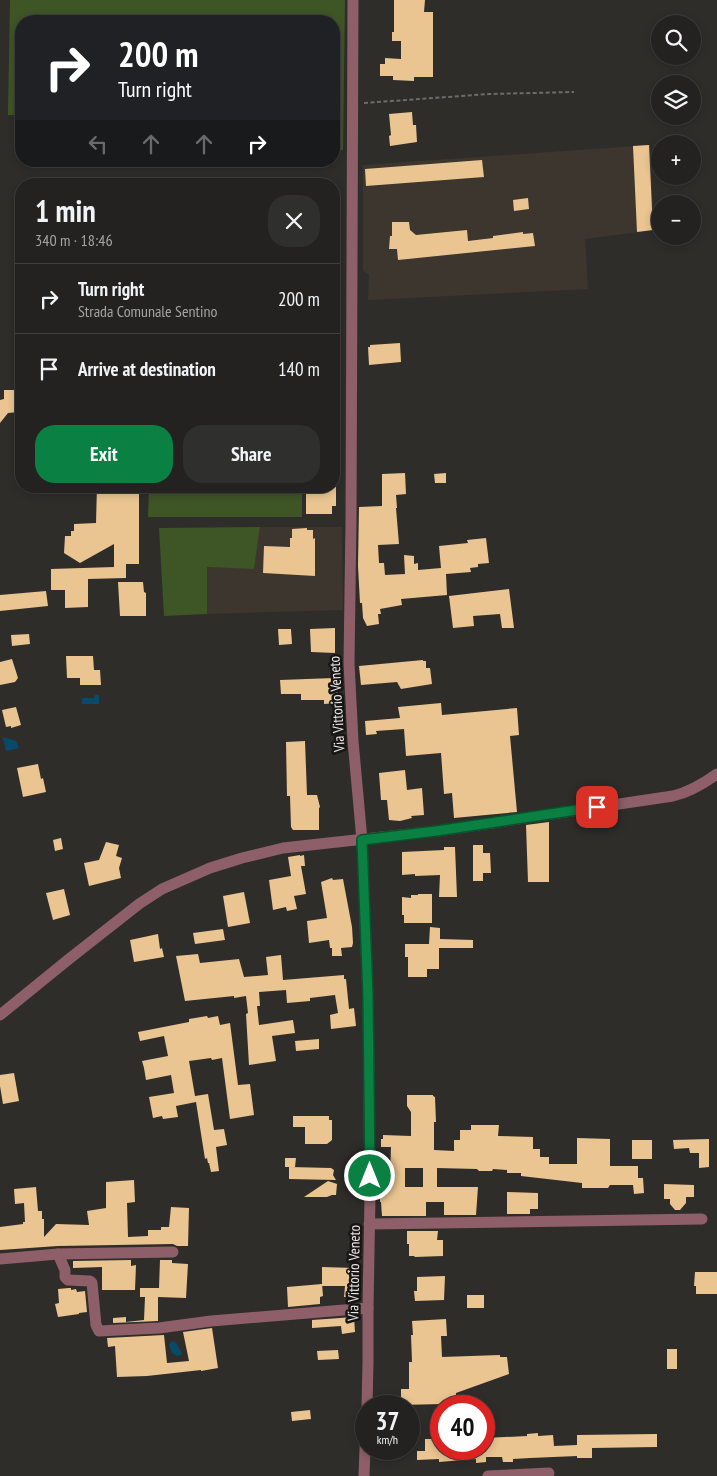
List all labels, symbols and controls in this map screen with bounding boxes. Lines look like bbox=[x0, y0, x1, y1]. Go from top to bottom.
map controls bbox=[651, 15, 701, 245]
button: search bbox=[651, 15, 701, 65]
text: 200 m bbox=[118, 31, 199, 77]
icon: right bbox=[35, 35, 100, 100]
text: Turn right bbox=[118, 75, 192, 103]
button: layers bbox=[651, 75, 701, 125]
icon: left bbox=[84, 130, 112, 158]
icon: ahead bbox=[137, 130, 165, 158]
icon: ahead bbox=[190, 130, 218, 158]
icon: right bbox=[243, 130, 271, 158]
button: + bbox=[651, 135, 701, 185]
text: 1 min bbox=[35, 191, 96, 230]
button: close bbox=[268, 195, 320, 247]
button: − bbox=[651, 195, 701, 245]
text: 340 m · 18:46 bbox=[35, 230, 113, 250]
text: Turn right bbox=[78, 277, 144, 301]
icon: right bbox=[35, 285, 63, 313]
text: 200 m bbox=[278, 287, 320, 311]
text: Strada Comunale Sentino bbox=[78, 301, 217, 321]
icon: arrive bbox=[35, 355, 63, 383]
text: Arrive at destination bbox=[78, 357, 216, 381]
text: 140 m bbox=[278, 357, 320, 381]
button: Exit bbox=[35, 425, 173, 483]
button: Share bbox=[183, 425, 320, 483]
street label: Via Vittorio Veneto bbox=[324, 656, 349, 754]
pin bbox=[576, 786, 618, 828]
icon: arrive bbox=[583, 793, 611, 821]
position arrow bbox=[343, 1149, 395, 1201]
street label: Via Vittorio Veneto bbox=[343, 1225, 364, 1322]
speed limit sign: 40 bbox=[430, 1395, 495, 1460]
text: 37 bbox=[376, 1405, 399, 1437]
text: km/h bbox=[377, 1432, 398, 1447]

